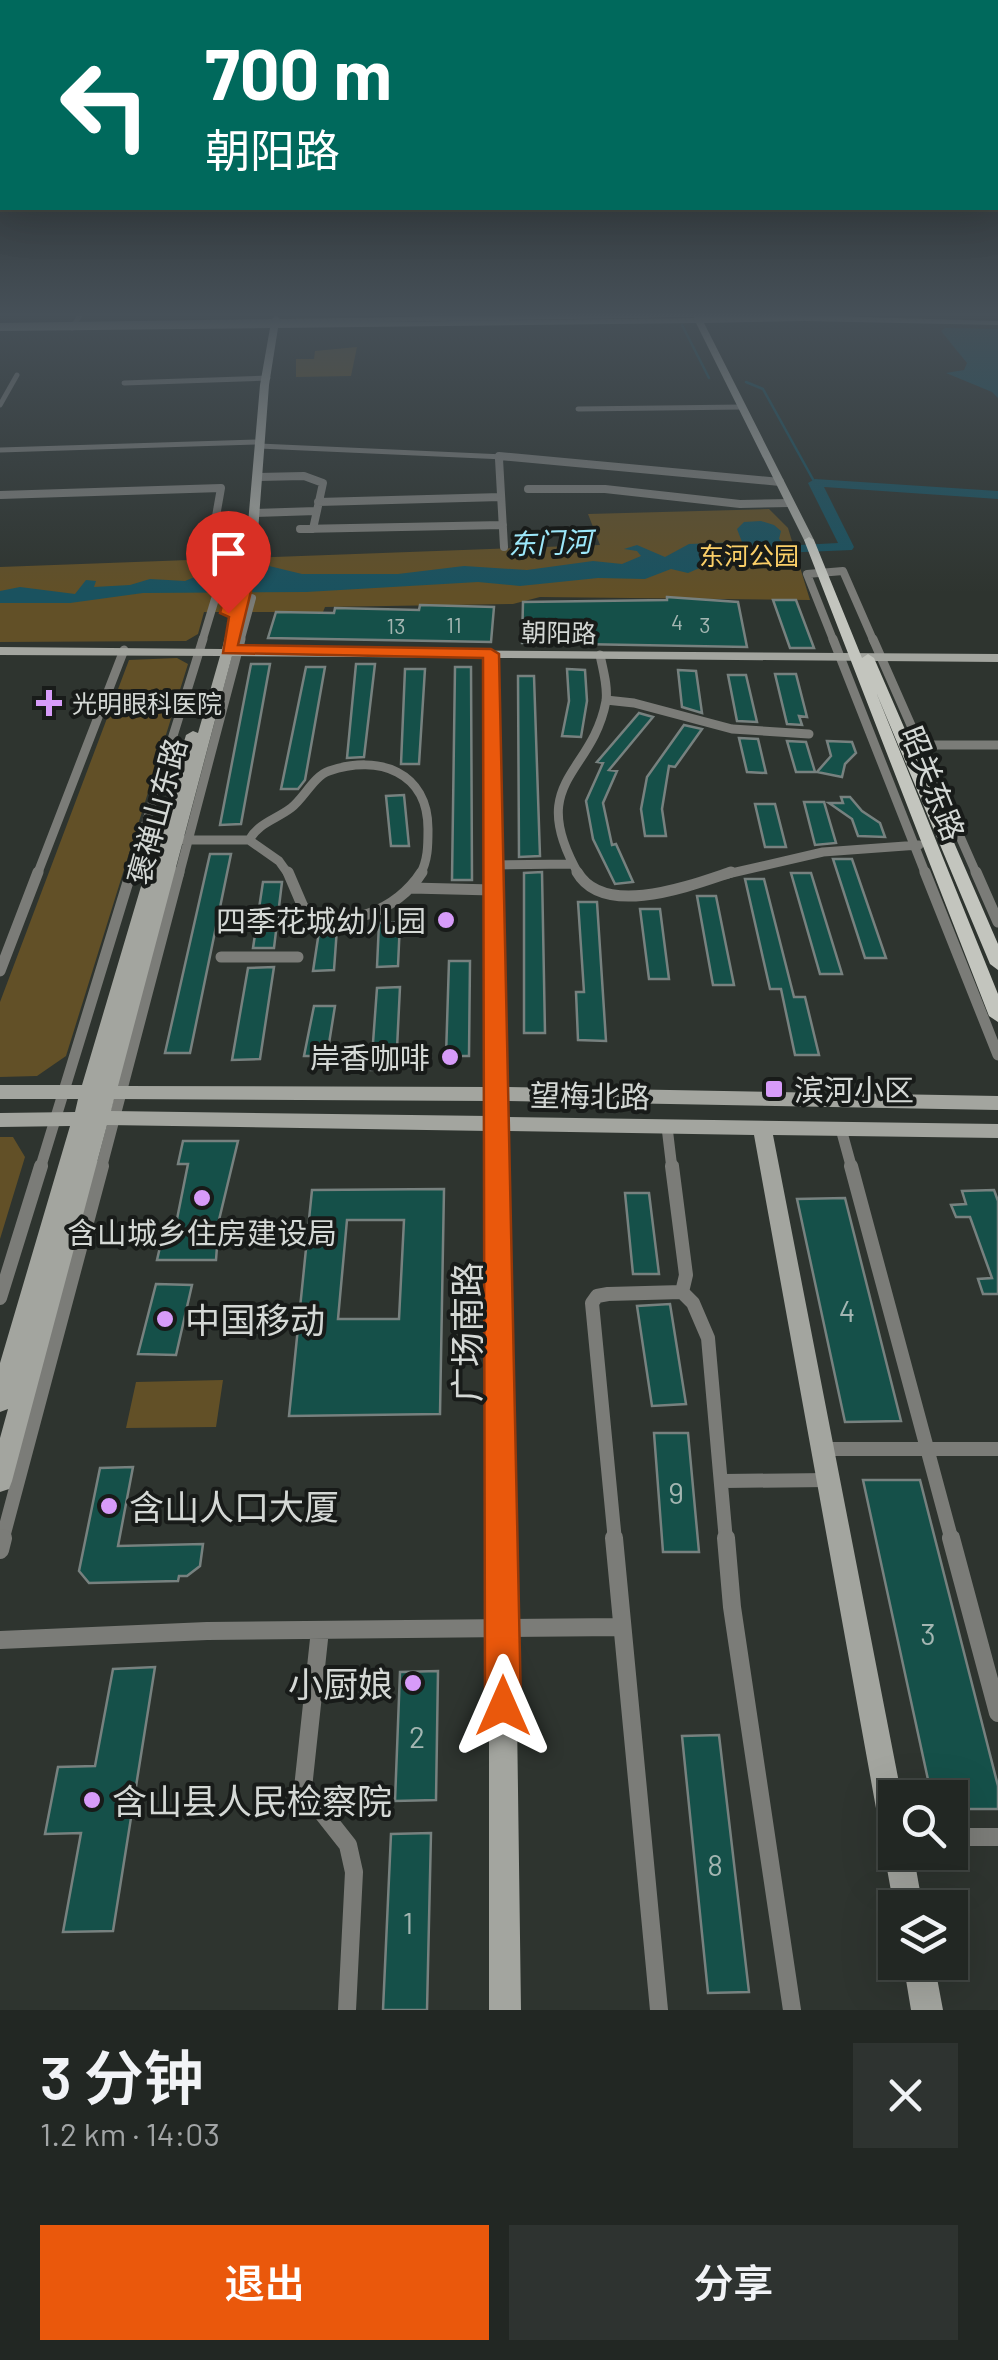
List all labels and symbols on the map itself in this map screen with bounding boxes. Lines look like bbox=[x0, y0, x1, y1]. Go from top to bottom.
pin bbox=[186, 511, 271, 614]
water label: 东门河 bbox=[507, 523, 598, 560]
park label: 东河公园 bbox=[699, 540, 799, 570]
house number: 4 bbox=[671, 608, 683, 634]
house number: 11 bbox=[446, 611, 462, 637]
house number: 3 bbox=[699, 611, 711, 637]
house number: 13 bbox=[386, 612, 406, 638]
street label: 朝阳路 bbox=[521, 616, 597, 648]
place label: 光明眼科医院 bbox=[72, 688, 222, 718]
marker: 光明眼科医院 bbox=[36, 690, 62, 716]
street label: 昭关东路 bbox=[895, 721, 973, 845]
street label: 褒禅山东路 bbox=[119, 734, 193, 888]
place label: 四季花城幼儿园 bbox=[216, 902, 426, 938]
marker: 四季花城幼儿园 bbox=[435, 909, 457, 931]
place label: 岸香咖啡 bbox=[310, 1039, 430, 1075]
marker: 岸香咖啡 bbox=[439, 1046, 461, 1068]
place label: 滨河小区 bbox=[794, 1071, 914, 1107]
street label: 望梅北路 bbox=[530, 1076, 650, 1114]
marker: 滨河小区 bbox=[763, 1078, 785, 1100]
marker: 含山城乡住房建设局 bbox=[191, 1187, 213, 1209]
place label: 含山城乡住房建设局 bbox=[67, 1214, 337, 1250]
street label: 广场南路 bbox=[445, 1262, 487, 1402]
house number: 4 bbox=[839, 1292, 855, 1328]
place label: 中国移动 bbox=[185, 1298, 325, 1340]
marker: 中国移动 bbox=[154, 1308, 176, 1330]
house number: 9 bbox=[668, 1474, 684, 1510]
place label: 含山人口大厦 bbox=[129, 1485, 339, 1527]
marker: 含山人口大厦 bbox=[98, 1495, 120, 1517]
house number: 3 bbox=[920, 1615, 936, 1651]
position arrow bbox=[451, 1654, 555, 1758]
place label: 小厨娘 bbox=[288, 1662, 393, 1704]
marker: 小厨娘 bbox=[402, 1672, 424, 1694]
house number: 2 bbox=[409, 1718, 425, 1754]
place label: 含山县人民检察院 bbox=[112, 1779, 392, 1821]
marker: 含山县人民检察院 bbox=[81, 1789, 103, 1811]
house number: 8 bbox=[707, 1846, 723, 1882]
house number: 1 bbox=[403, 1904, 413, 1940]

